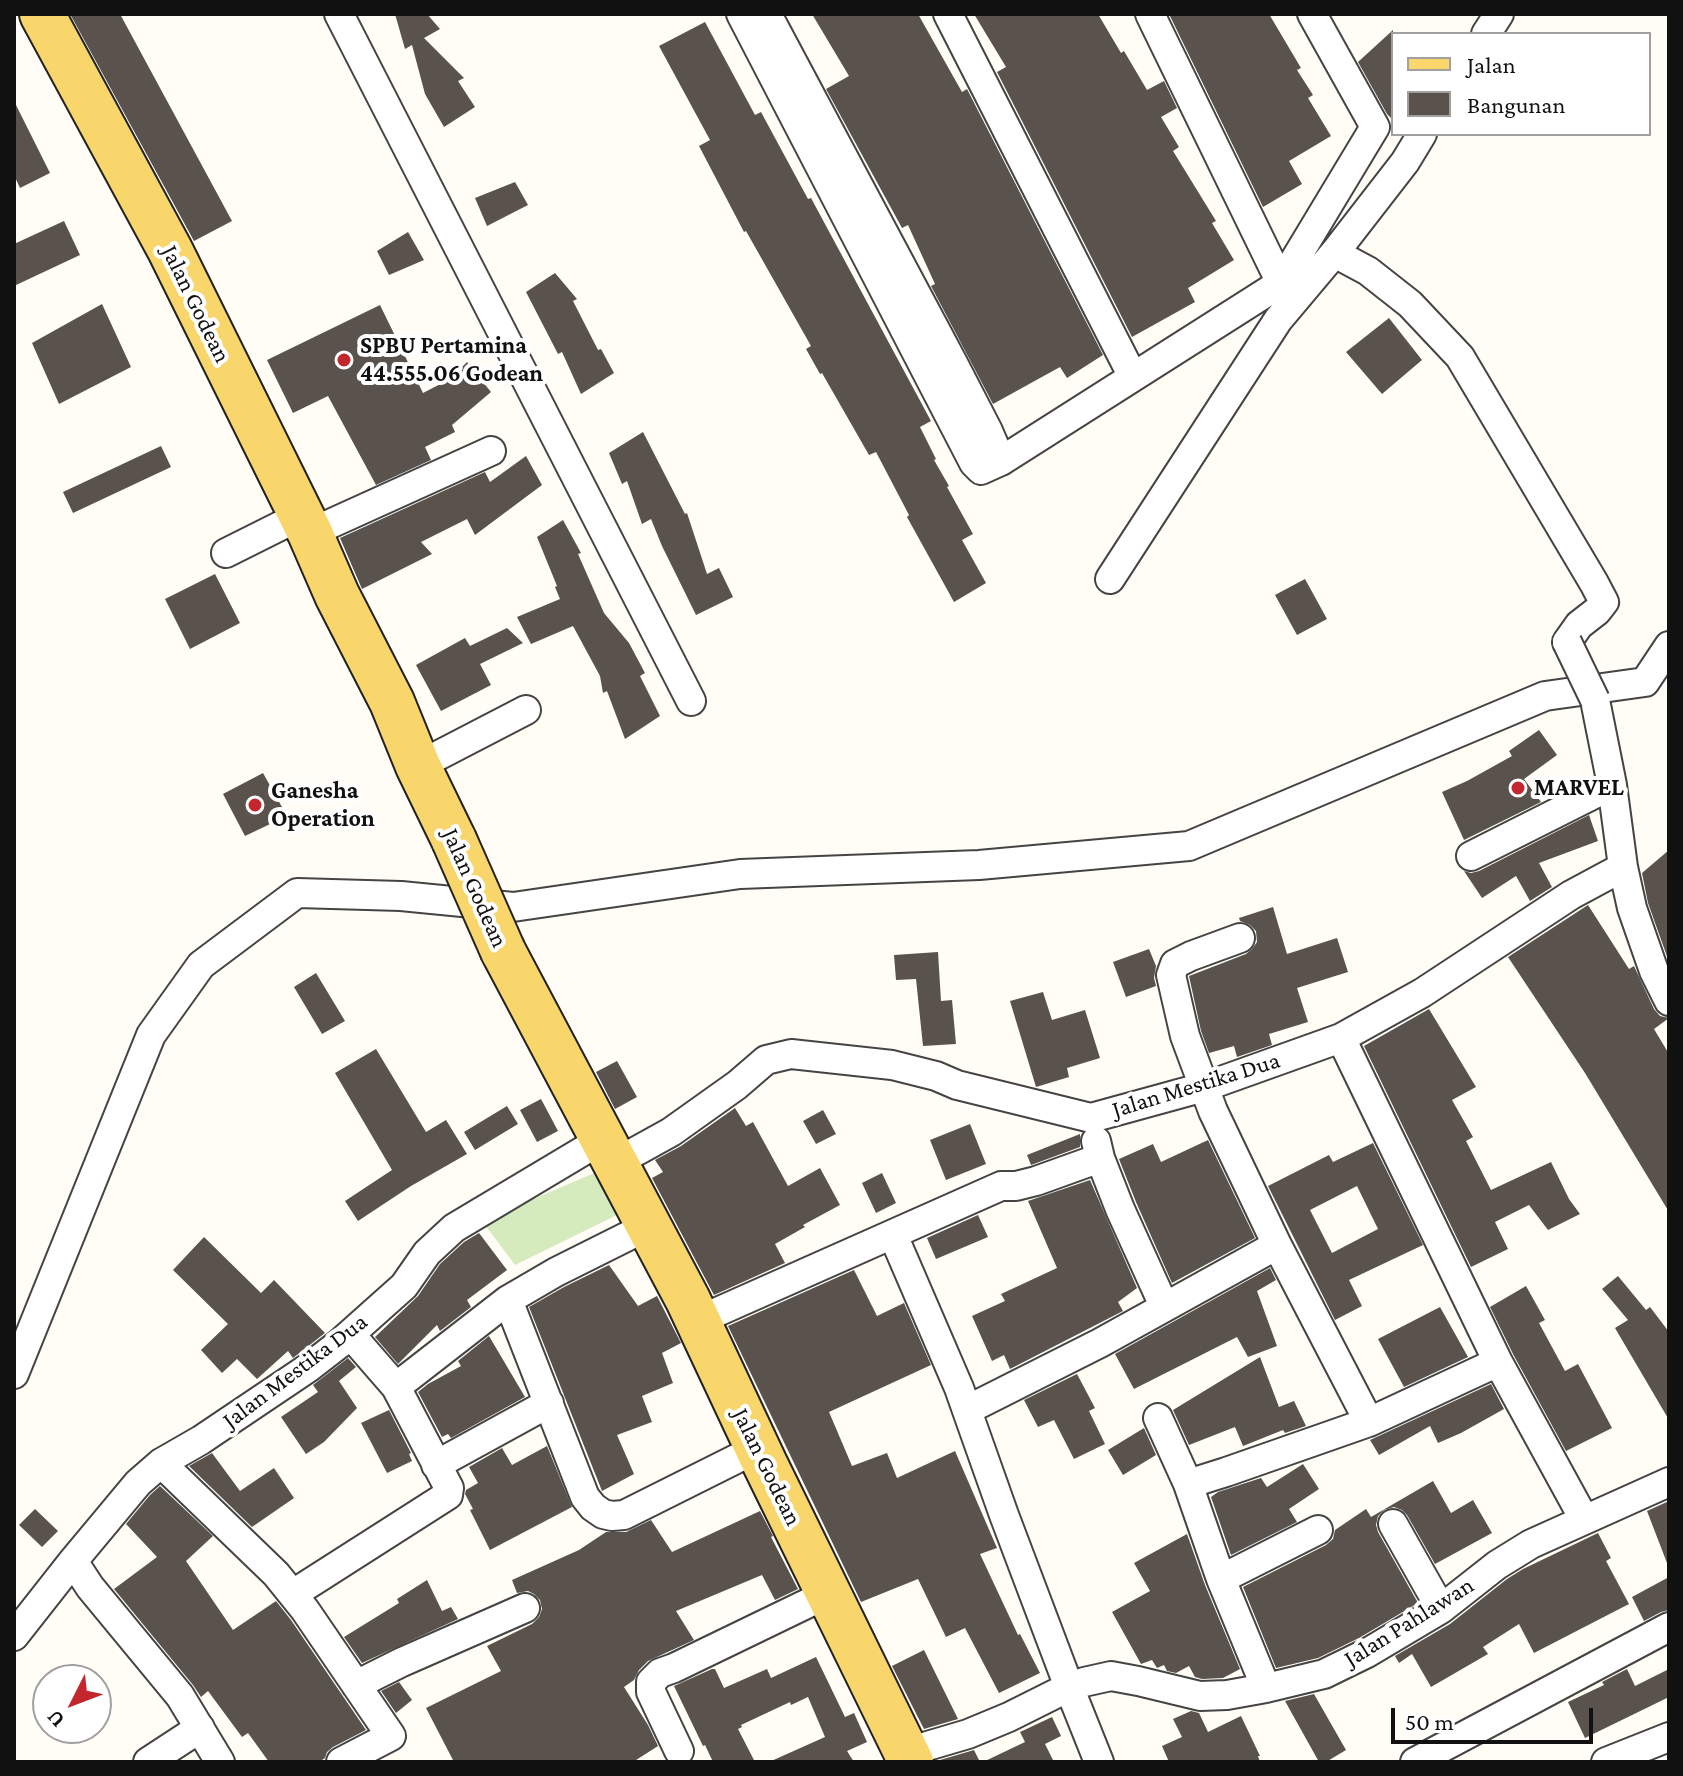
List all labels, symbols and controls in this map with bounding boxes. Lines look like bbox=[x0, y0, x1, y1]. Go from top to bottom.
legend bbox=[1391, 32, 1651, 136]
text: Jalan bbox=[1467, 51, 1516, 78]
text: Bangunan bbox=[1467, 91, 1565, 118]
street label: Jalan Godean bbox=[155, 240, 237, 368]
place label: SPBU Pertamina 44.555.06 Godean bbox=[360, 332, 543, 388]
marker: SPBU Pertamina 44.555.06 Godean bbox=[335, 351, 353, 369]
place label: MARVEL bbox=[1534, 774, 1624, 802]
place label: Ganesha Operation bbox=[271, 777, 375, 833]
marker: MARVEL bbox=[1509, 779, 1527, 797]
marker: Ganesha Operation bbox=[246, 796, 264, 814]
street label: Jalan Godean bbox=[436, 824, 514, 952]
street label: Jalan Mestika Dua bbox=[1109, 1046, 1283, 1124]
street label: Jalan Mestika Dua bbox=[217, 1307, 373, 1435]
street label: Jalan Godean bbox=[726, 1403, 808, 1531]
street label: Jalan Pahlawan bbox=[1339, 1571, 1479, 1673]
north arrow bbox=[32, 1664, 112, 1744]
scale bar bbox=[1395, 1692, 1597, 1742]
text: U bbox=[41, 1705, 70, 1733]
text: 50 m bbox=[1405, 1708, 1454, 1735]

